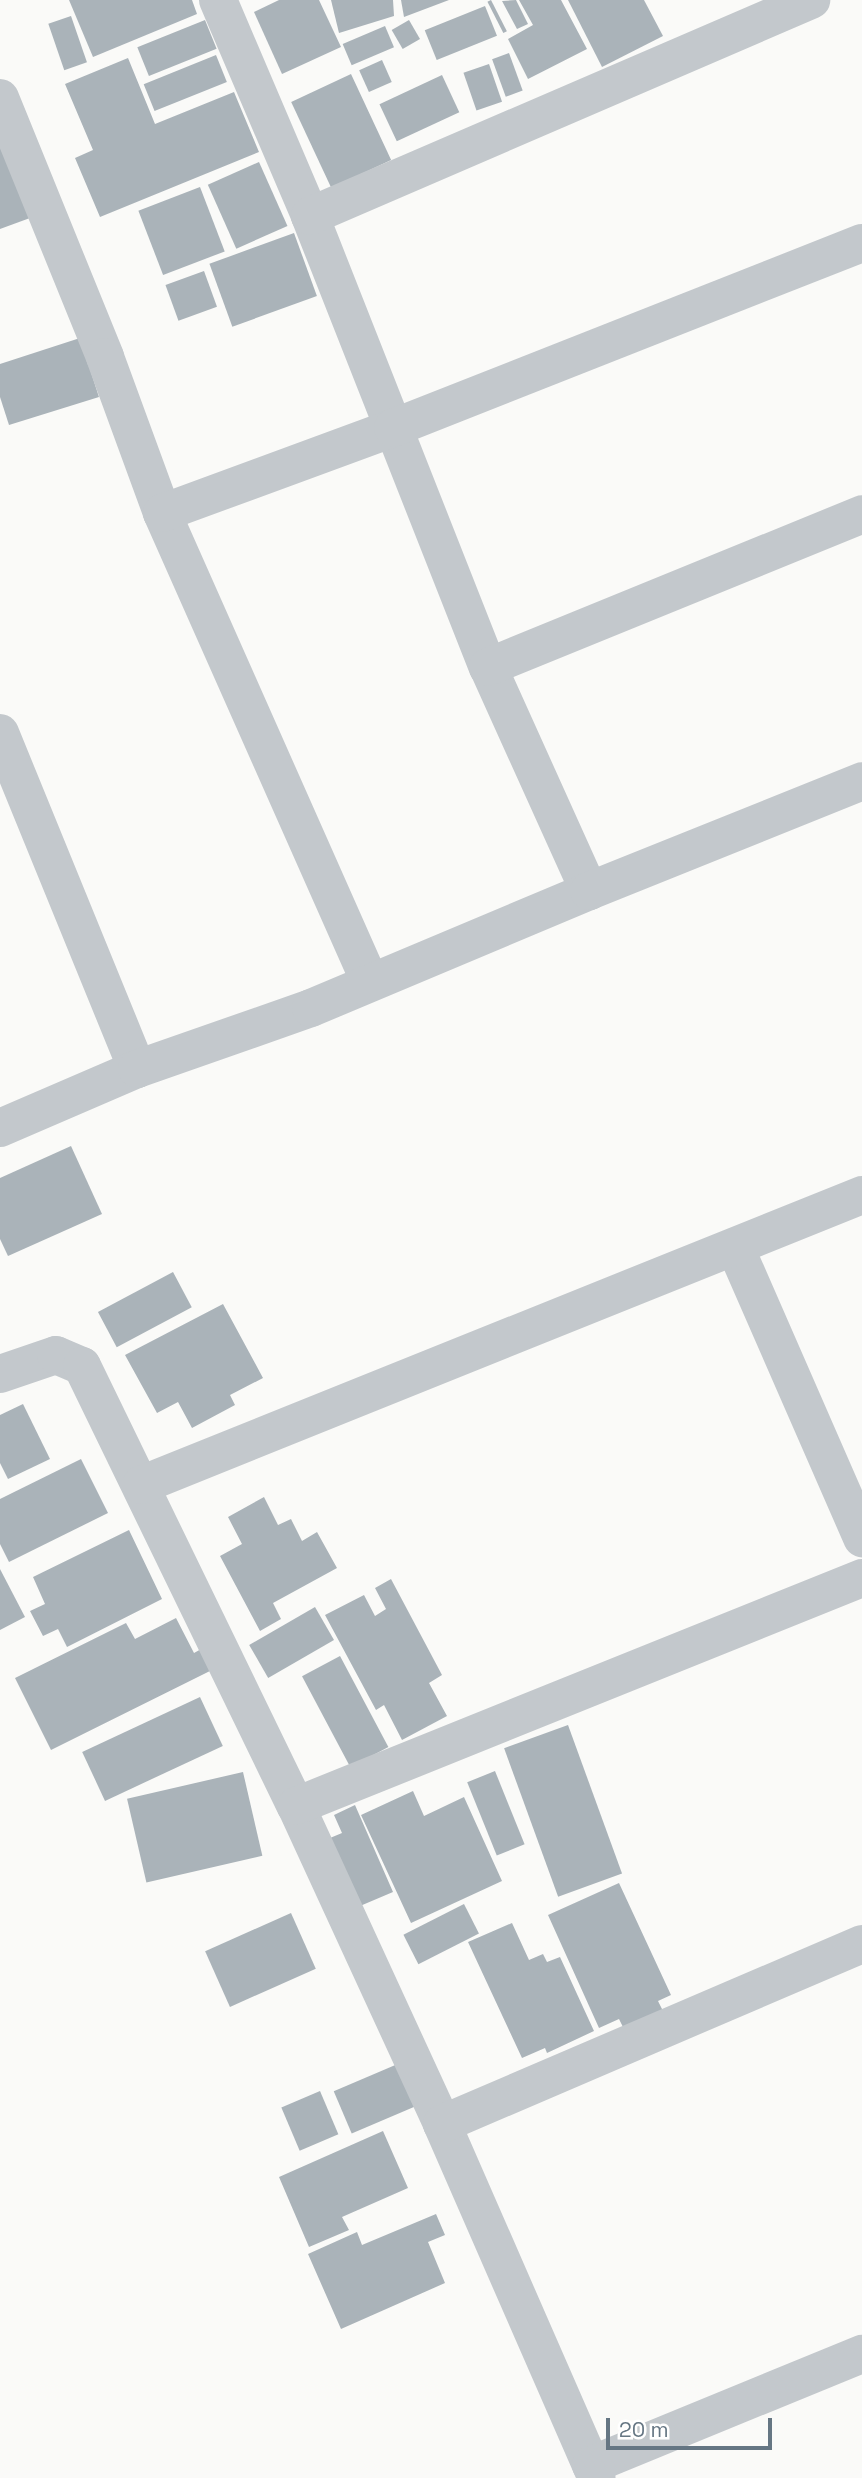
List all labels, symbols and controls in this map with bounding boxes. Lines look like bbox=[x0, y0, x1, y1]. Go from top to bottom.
scale bar bbox=[610, 2404, 776, 2448]
text: 20 m bbox=[619, 2416, 669, 2443]

